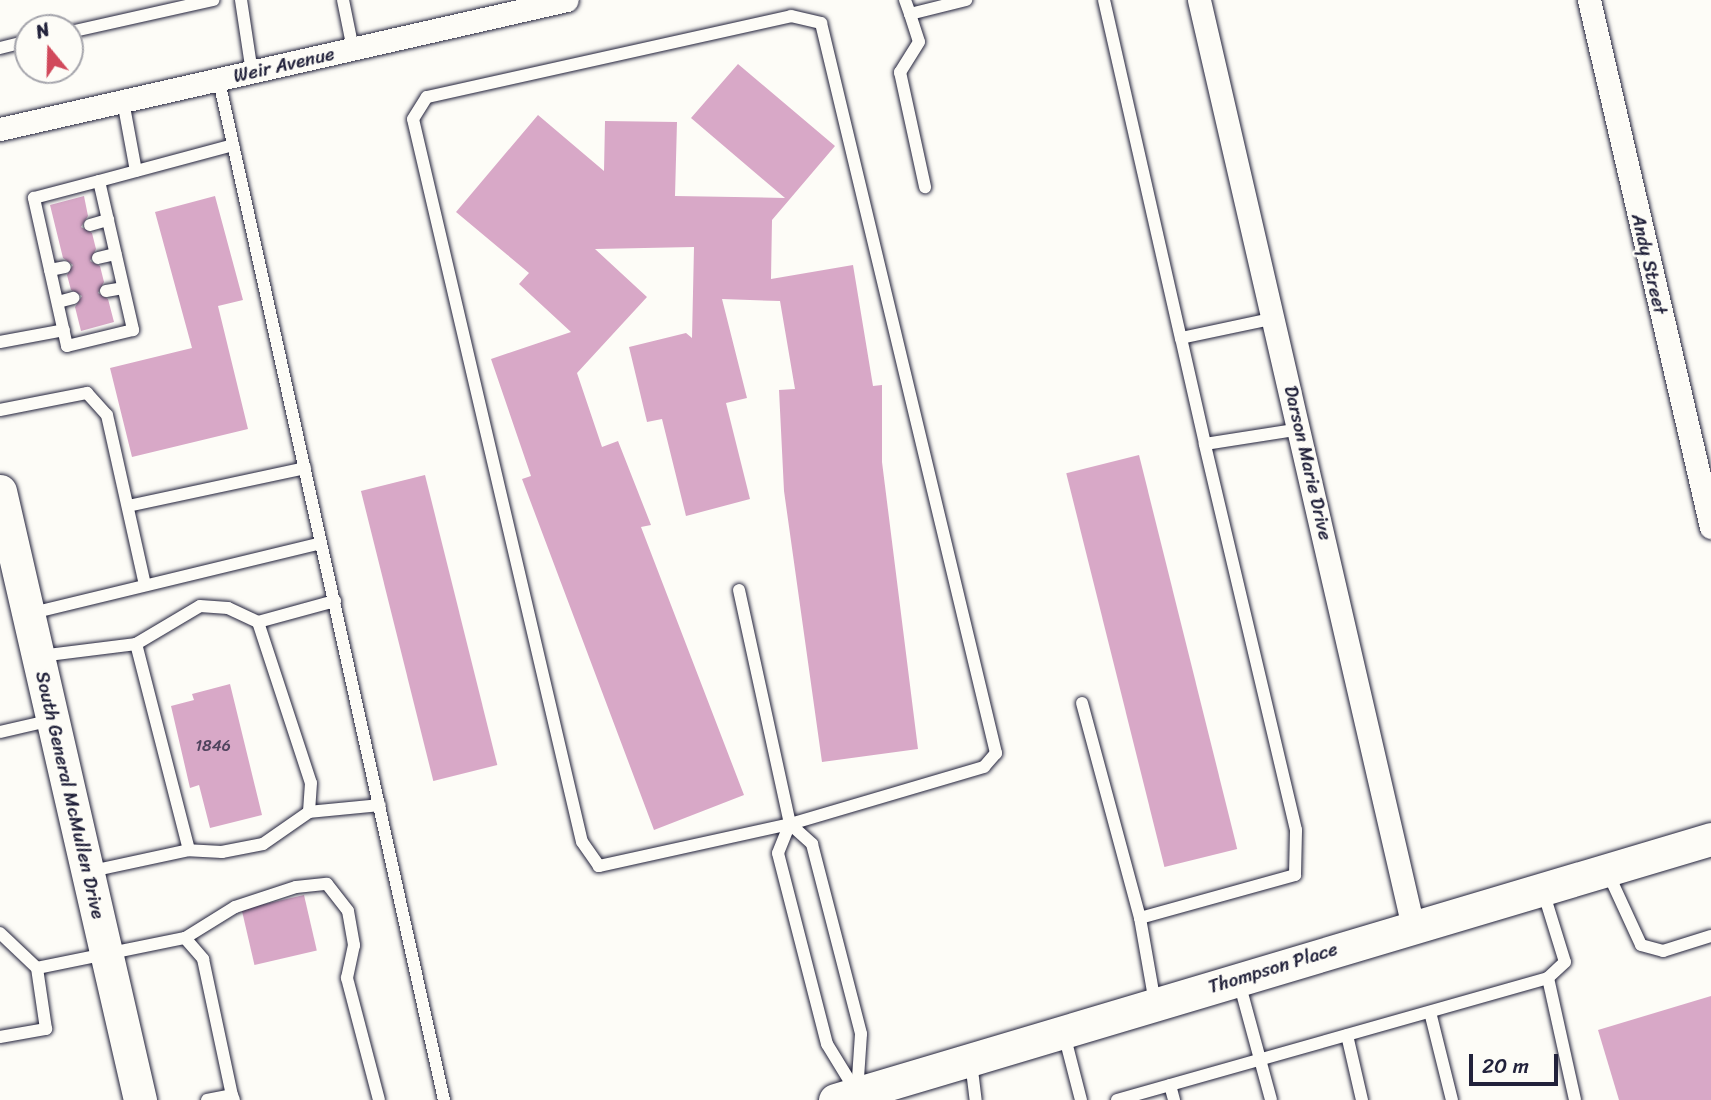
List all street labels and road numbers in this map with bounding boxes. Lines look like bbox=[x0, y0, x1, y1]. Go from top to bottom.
street label: Weir Avenue bbox=[231, 42, 337, 88]
street label: Andy Street bbox=[1626, 211, 1672, 317]
street label: Darson Marie Drive bbox=[1279, 384, 1337, 542]
street label: South General McMullen Drive bbox=[30, 668, 110, 922]
street label: Thompson Place bbox=[1206, 937, 1340, 999]

